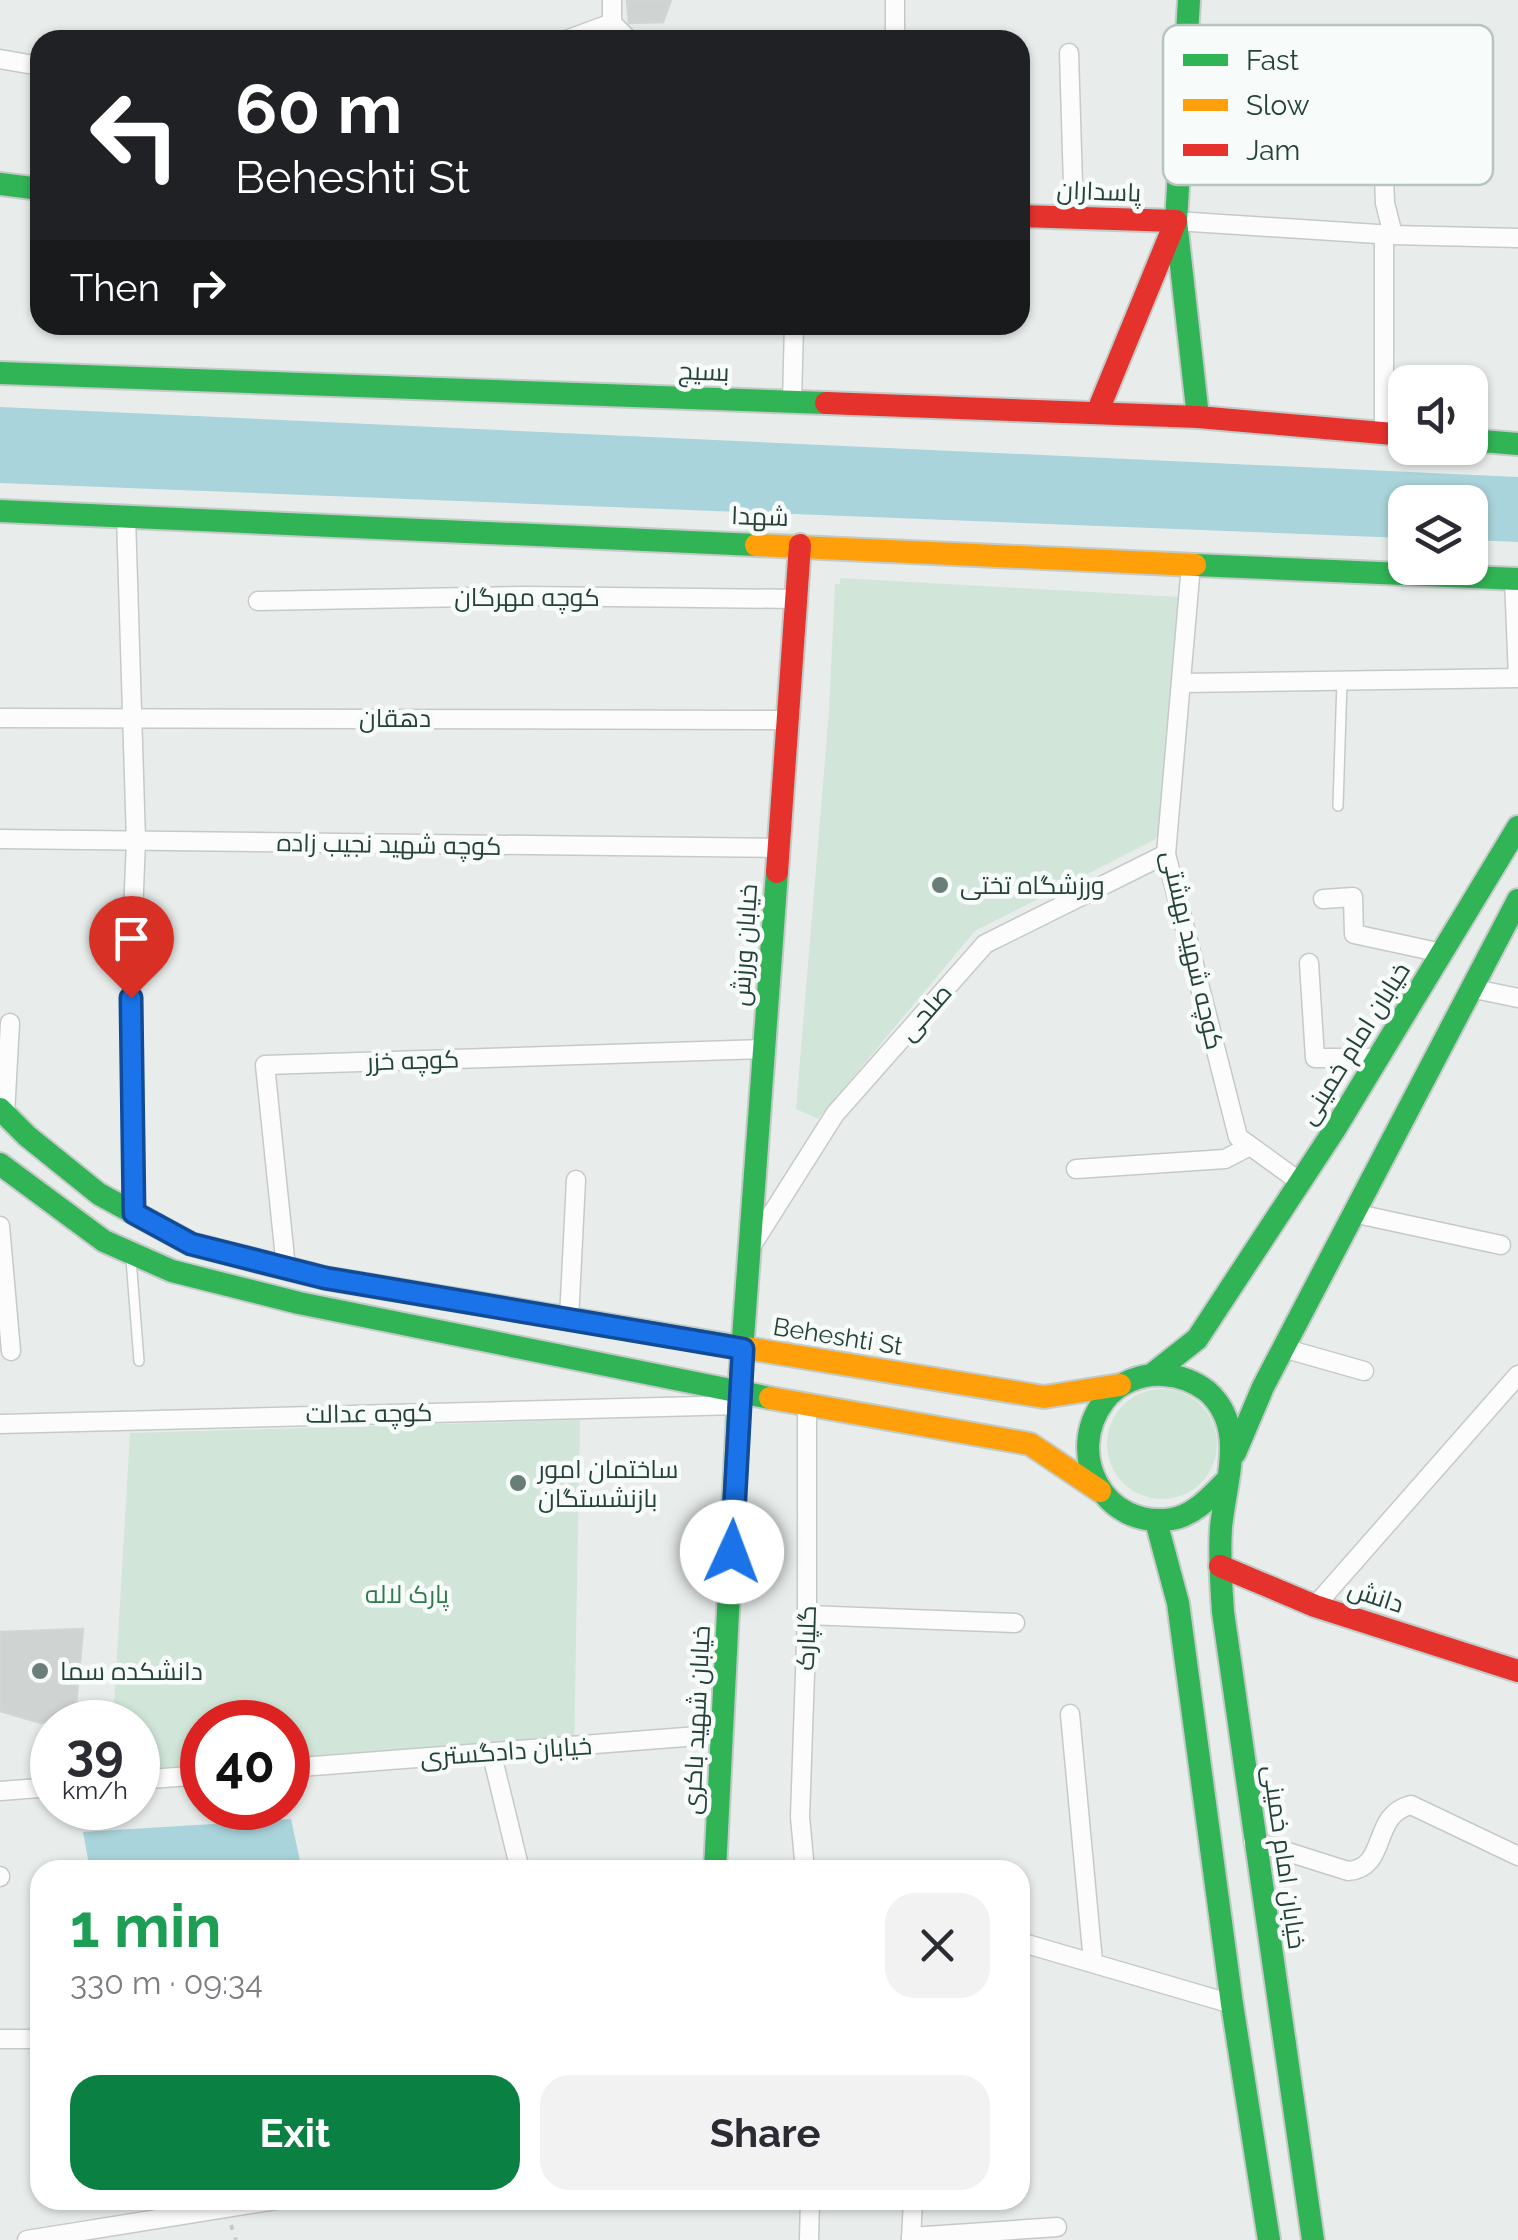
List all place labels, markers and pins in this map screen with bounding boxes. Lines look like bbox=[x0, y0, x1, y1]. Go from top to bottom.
place label: ورزشگاه تختی bbox=[960, 870, 1105, 900]
marker: ورزشگاه تختی bbox=[929, 874, 951, 896]
pin bbox=[89, 896, 174, 999]
place label: ساختمان امور بازنشستگان bbox=[536, 1454, 678, 1513]
marker: ساختمان امور بازنشستگان bbox=[507, 1472, 529, 1494]
place label: دانشکده سما bbox=[60, 1656, 203, 1686]
marker: دانشکده سما bbox=[29, 1660, 51, 1682]

